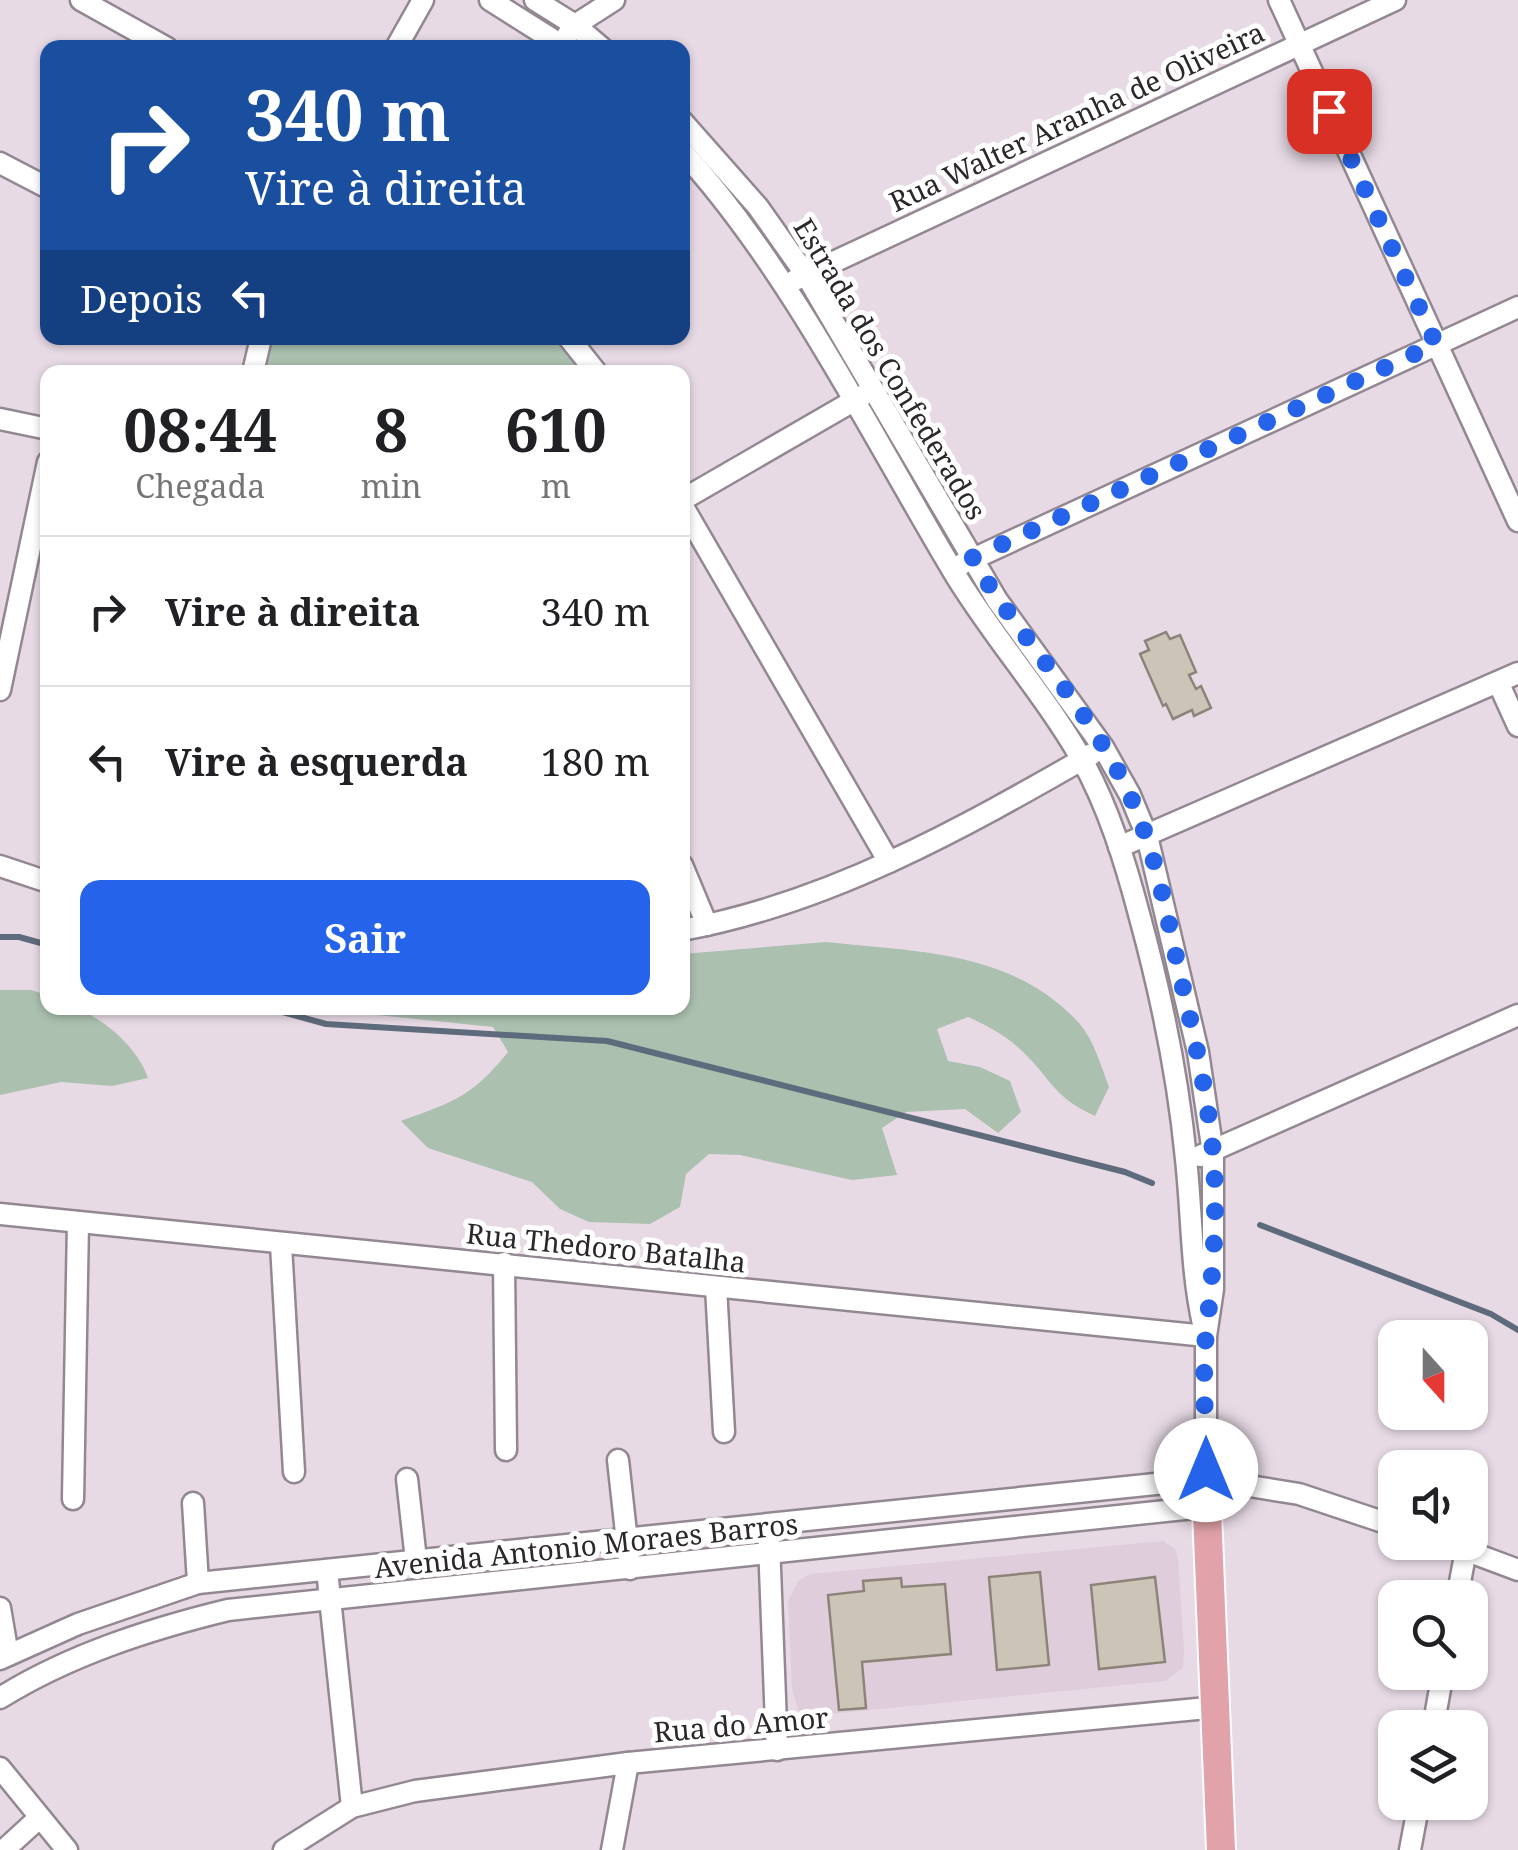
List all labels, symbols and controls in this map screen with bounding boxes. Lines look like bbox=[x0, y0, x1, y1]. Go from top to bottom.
street label: Rua Walter Aranha de Oliveira bbox=[883, 12, 1270, 220]
text: 340 m bbox=[245, 66, 451, 162]
pin bbox=[1287, 69, 1372, 154]
icon: right bbox=[80, 80, 210, 210]
icon: arrive bbox=[1302, 84, 1357, 139]
text: Vire à direita bbox=[245, 157, 527, 218]
street label: Estrada dos Confederados bbox=[786, 211, 996, 526]
icon: left bbox=[223, 270, 278, 325]
text: Depois bbox=[80, 272, 203, 324]
text: 08:44 bbox=[123, 388, 277, 470]
text: 8 bbox=[374, 388, 408, 470]
text: 610 bbox=[505, 388, 607, 470]
text: Chegada bbox=[135, 464, 265, 507]
text: min bbox=[361, 464, 422, 507]
text: m bbox=[541, 464, 571, 507]
icon: right bbox=[80, 584, 135, 639]
text: Vire à direita bbox=[165, 585, 420, 637]
text: 340 m bbox=[540, 585, 650, 637]
icon: left bbox=[80, 734, 135, 789]
text: Vire à esquerda bbox=[165, 735, 468, 787]
text: 180 m bbox=[540, 735, 650, 787]
button: Sair bbox=[80, 880, 650, 995]
street label: Rua Thedoro Batalha bbox=[464, 1213, 748, 1281]
north arrow bbox=[1378, 1320, 1488, 1430]
map controls bbox=[1378, 1320, 1488, 1820]
position arrow bbox=[1154, 1418, 1258, 1522]
button: sound bbox=[1378, 1450, 1488, 1560]
street label: Avenida Antonio Moraes Barros bbox=[372, 1504, 800, 1586]
button: search bbox=[1378, 1580, 1488, 1690]
street label: Rua do Amor bbox=[652, 1697, 830, 1751]
button: layers bbox=[1378, 1710, 1488, 1820]

